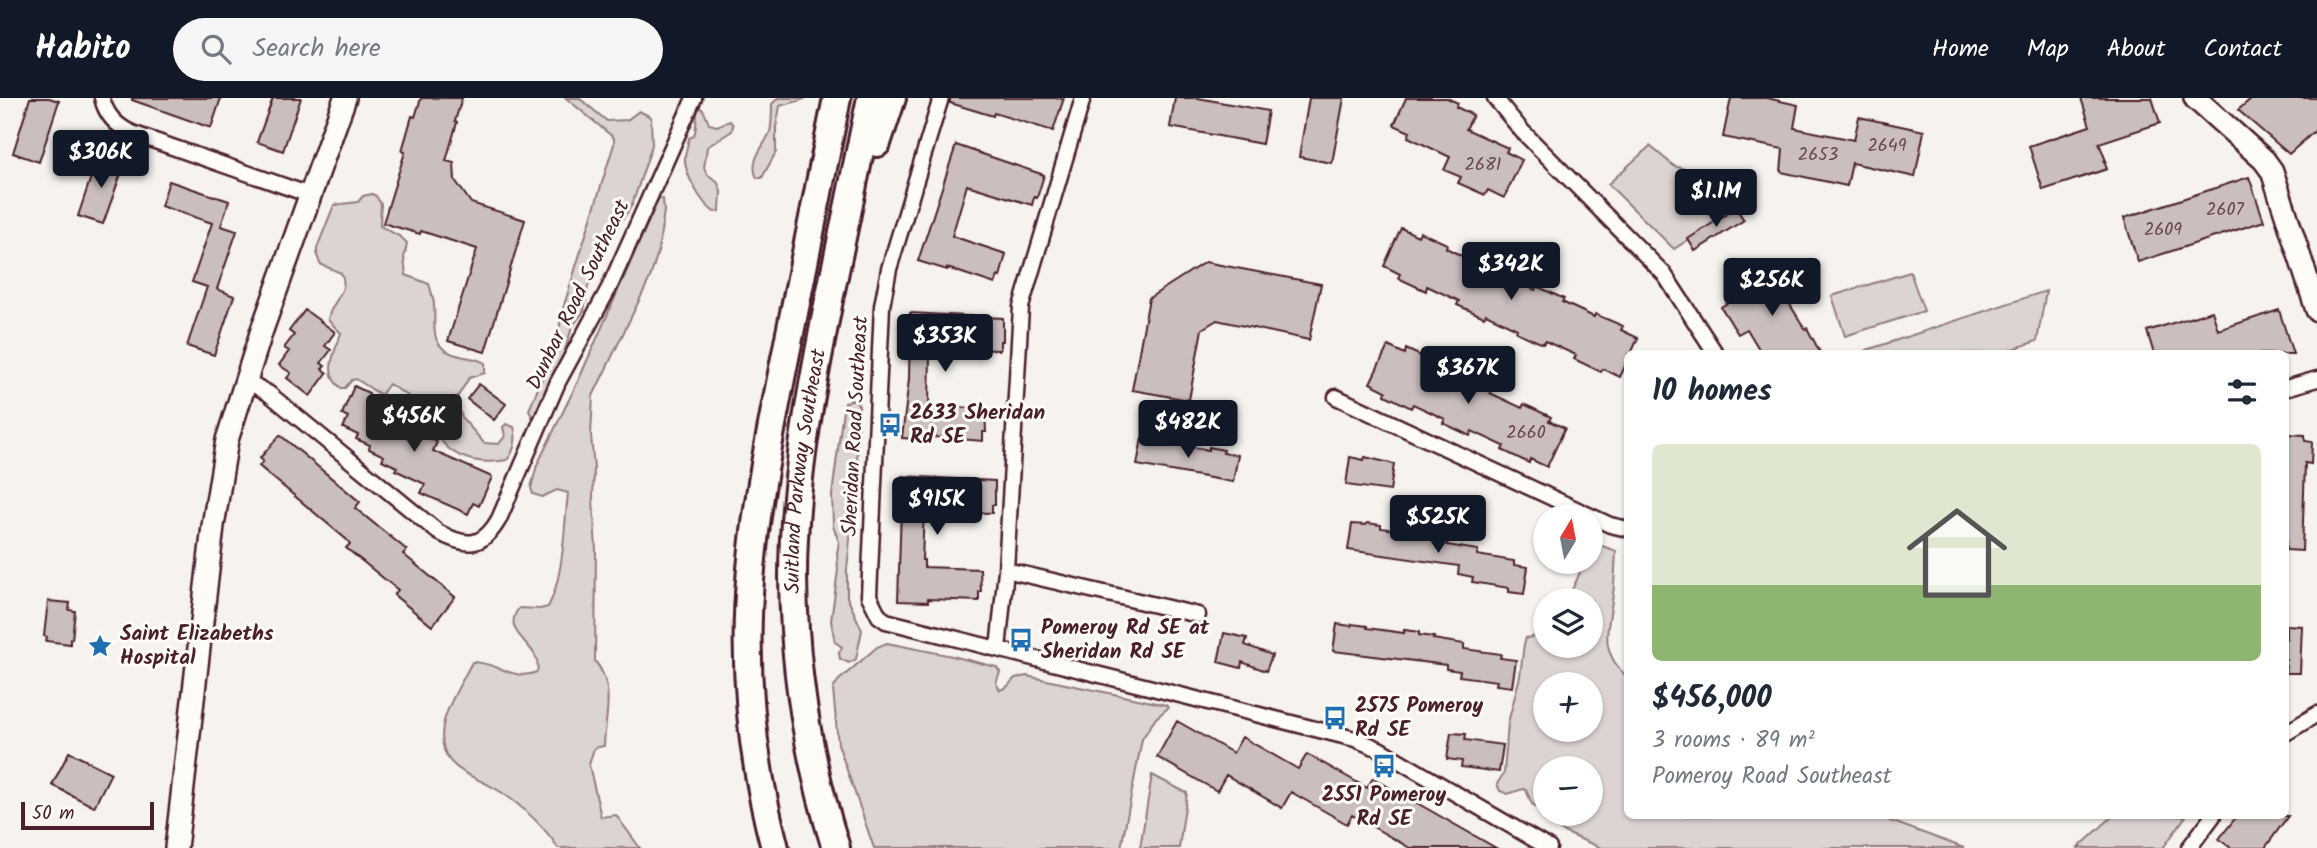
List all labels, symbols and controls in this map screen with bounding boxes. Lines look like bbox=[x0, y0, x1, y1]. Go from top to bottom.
search box bbox=[173, 18, 663, 81]
text: Habito bbox=[35, 23, 131, 76]
text: Search here bbox=[253, 28, 381, 70]
icon: search bbox=[197, 30, 235, 68]
text: Home bbox=[1932, 30, 1989, 69]
text: Map bbox=[2027, 30, 2069, 69]
text: About bbox=[2107, 30, 2165, 69]
text: Contact bbox=[2203, 30, 2282, 69]
pin: $306K bbox=[52, 130, 150, 190]
house number: 2649 bbox=[1867, 132, 1907, 161]
text: $306K bbox=[69, 135, 133, 171]
house number: 2653 bbox=[1798, 141, 1838, 170]
house number: 2681 bbox=[1465, 151, 1501, 180]
pin: $1.1M bbox=[1667, 170, 1765, 229]
text: $1.1M bbox=[1691, 174, 1741, 210]
street label: Dunbar Road Southeast bbox=[519, 193, 640, 396]
house number: 2607 bbox=[2206, 196, 2245, 225]
house number: 2609 bbox=[2144, 216, 2182, 245]
pin: $342K bbox=[1462, 242, 1560, 302]
text: $342K bbox=[1478, 247, 1544, 283]
pin: $256K bbox=[1723, 258, 1821, 318]
text: $256K bbox=[1740, 263, 1804, 299]
street label: Sheridan Road Southeast bbox=[834, 314, 878, 537]
pin: $353K bbox=[896, 314, 994, 374]
text: $353K bbox=[913, 319, 977, 355]
street label: Suitland Parkway Southeast bbox=[776, 345, 836, 594]
pin: $367K bbox=[1419, 346, 1517, 406]
text: $367K bbox=[1436, 351, 1500, 387]
text: 10 homes bbox=[1652, 368, 1772, 416]
icon: filters bbox=[2223, 373, 2261, 411]
pin: $456K bbox=[365, 394, 463, 454]
place label: 2633 Sheridan Rd SE bbox=[910, 397, 1045, 454]
text: $456K bbox=[382, 399, 446, 435]
pin: $482K bbox=[1139, 400, 1237, 460]
text: $482K bbox=[1155, 405, 1221, 441]
bus stop icon: 2633 Sheridan Rd SE bbox=[876, 411, 904, 439]
house number: 2660 bbox=[1506, 419, 1546, 448]
pin: $915K bbox=[888, 478, 986, 537]
text: $915K bbox=[908, 482, 966, 518]
icon: home bbox=[1894, 490, 2020, 616]
pin: $525K bbox=[1389, 496, 1487, 555]
text: $525K bbox=[1406, 500, 1470, 536]
north arrow bbox=[1533, 504, 1603, 574]
map controls bbox=[1533, 504, 1603, 826]
button: layers bbox=[1533, 588, 1603, 658]
place label: Pomeroy Rd SE at Sheridan Rd SE bbox=[1041, 612, 1210, 669]
place label: Saint Elizabeths Hospital bbox=[120, 618, 274, 675]
bus stop icon: Pomeroy Rd SE at Sheridan Rd SE bbox=[1007, 626, 1035, 654]
place icon: Saint Elizabeths Hospital bbox=[86, 632, 114, 660]
button: + bbox=[1533, 672, 1603, 742]
text: $456,000 bbox=[1652, 675, 1772, 723]
place label: 2575 Pomeroy Rd SE bbox=[1355, 690, 1483, 747]
bus stop icon: 2575 Pomeroy Rd SE bbox=[1321, 704, 1349, 732]
text: 3 rooms · 89 m² bbox=[1652, 723, 1815, 759]
bus stop icon: 2551 Pomeroy Rd SE bbox=[1370, 752, 1398, 780]
button: − bbox=[1533, 756, 1603, 826]
text: Pomeroy Road Southeast bbox=[1652, 759, 1892, 795]
place label: 2551 Pomeroy Rd SE bbox=[1322, 779, 1446, 836]
scale bar bbox=[21, 799, 154, 831]
text: 50 m bbox=[32, 799, 74, 829]

